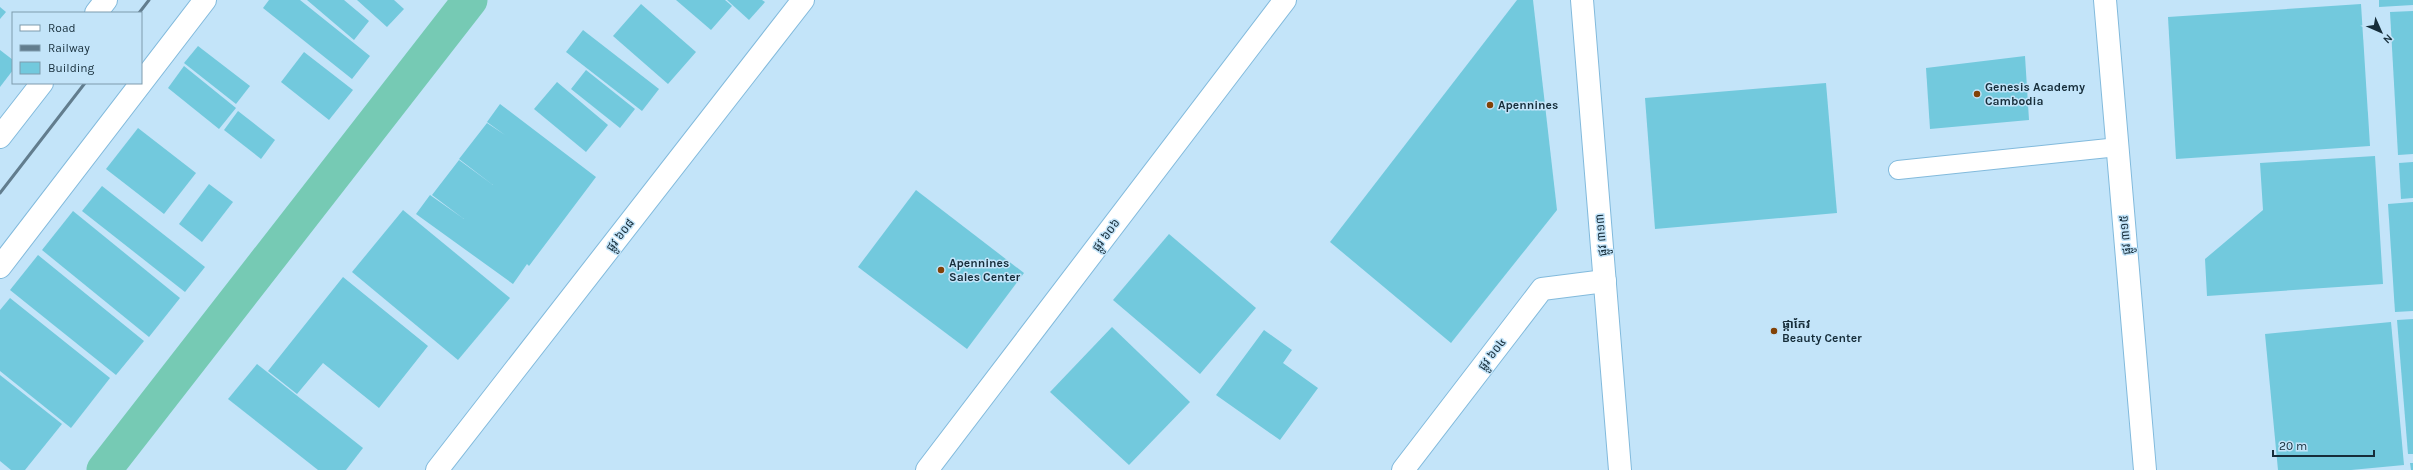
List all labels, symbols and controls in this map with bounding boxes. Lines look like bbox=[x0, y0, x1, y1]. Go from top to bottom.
legend bbox=[12, 12, 142, 84]
north arrow bbox=[2361, 12, 2401, 52]
text: Road bbox=[48, 21, 76, 35]
text: N bbox=[2380, 31, 2395, 46]
text: Railway bbox=[48, 41, 90, 55]
text: Building bbox=[48, 61, 95, 75]
place label: Genesis Academy Cambodia bbox=[1985, 80, 2085, 108]
marker: Genesis Academy Cambodia bbox=[1972, 89, 1982, 99]
place label: Apennines bbox=[1498, 98, 1558, 112]
marker: Apennines bbox=[1485, 100, 1495, 110]
street label: ផ្លូវ ៣១៣ bbox=[1592, 213, 1613, 257]
street label: ផ្លូវ ៣១៥ bbox=[2116, 214, 2137, 256]
street label: ផ្លូវ ៦០៨ bbox=[603, 216, 640, 256]
street label: ផ្លូវ ៦០៦ bbox=[1089, 216, 1126, 256]
place label: Apennines Sales Center bbox=[949, 256, 1021, 284]
marker: Apennines Sales Center bbox=[936, 265, 946, 275]
place label: ផ្កាកែវ Beauty Center bbox=[1782, 317, 1862, 345]
marker: ផ្កាកែវ Beauty Center bbox=[1769, 326, 1779, 336]
street label: ផ្លូវ ៦០៤ bbox=[1475, 335, 1512, 375]
scale bar bbox=[2273, 432, 2374, 458]
text: 20 m bbox=[2279, 439, 2307, 453]

